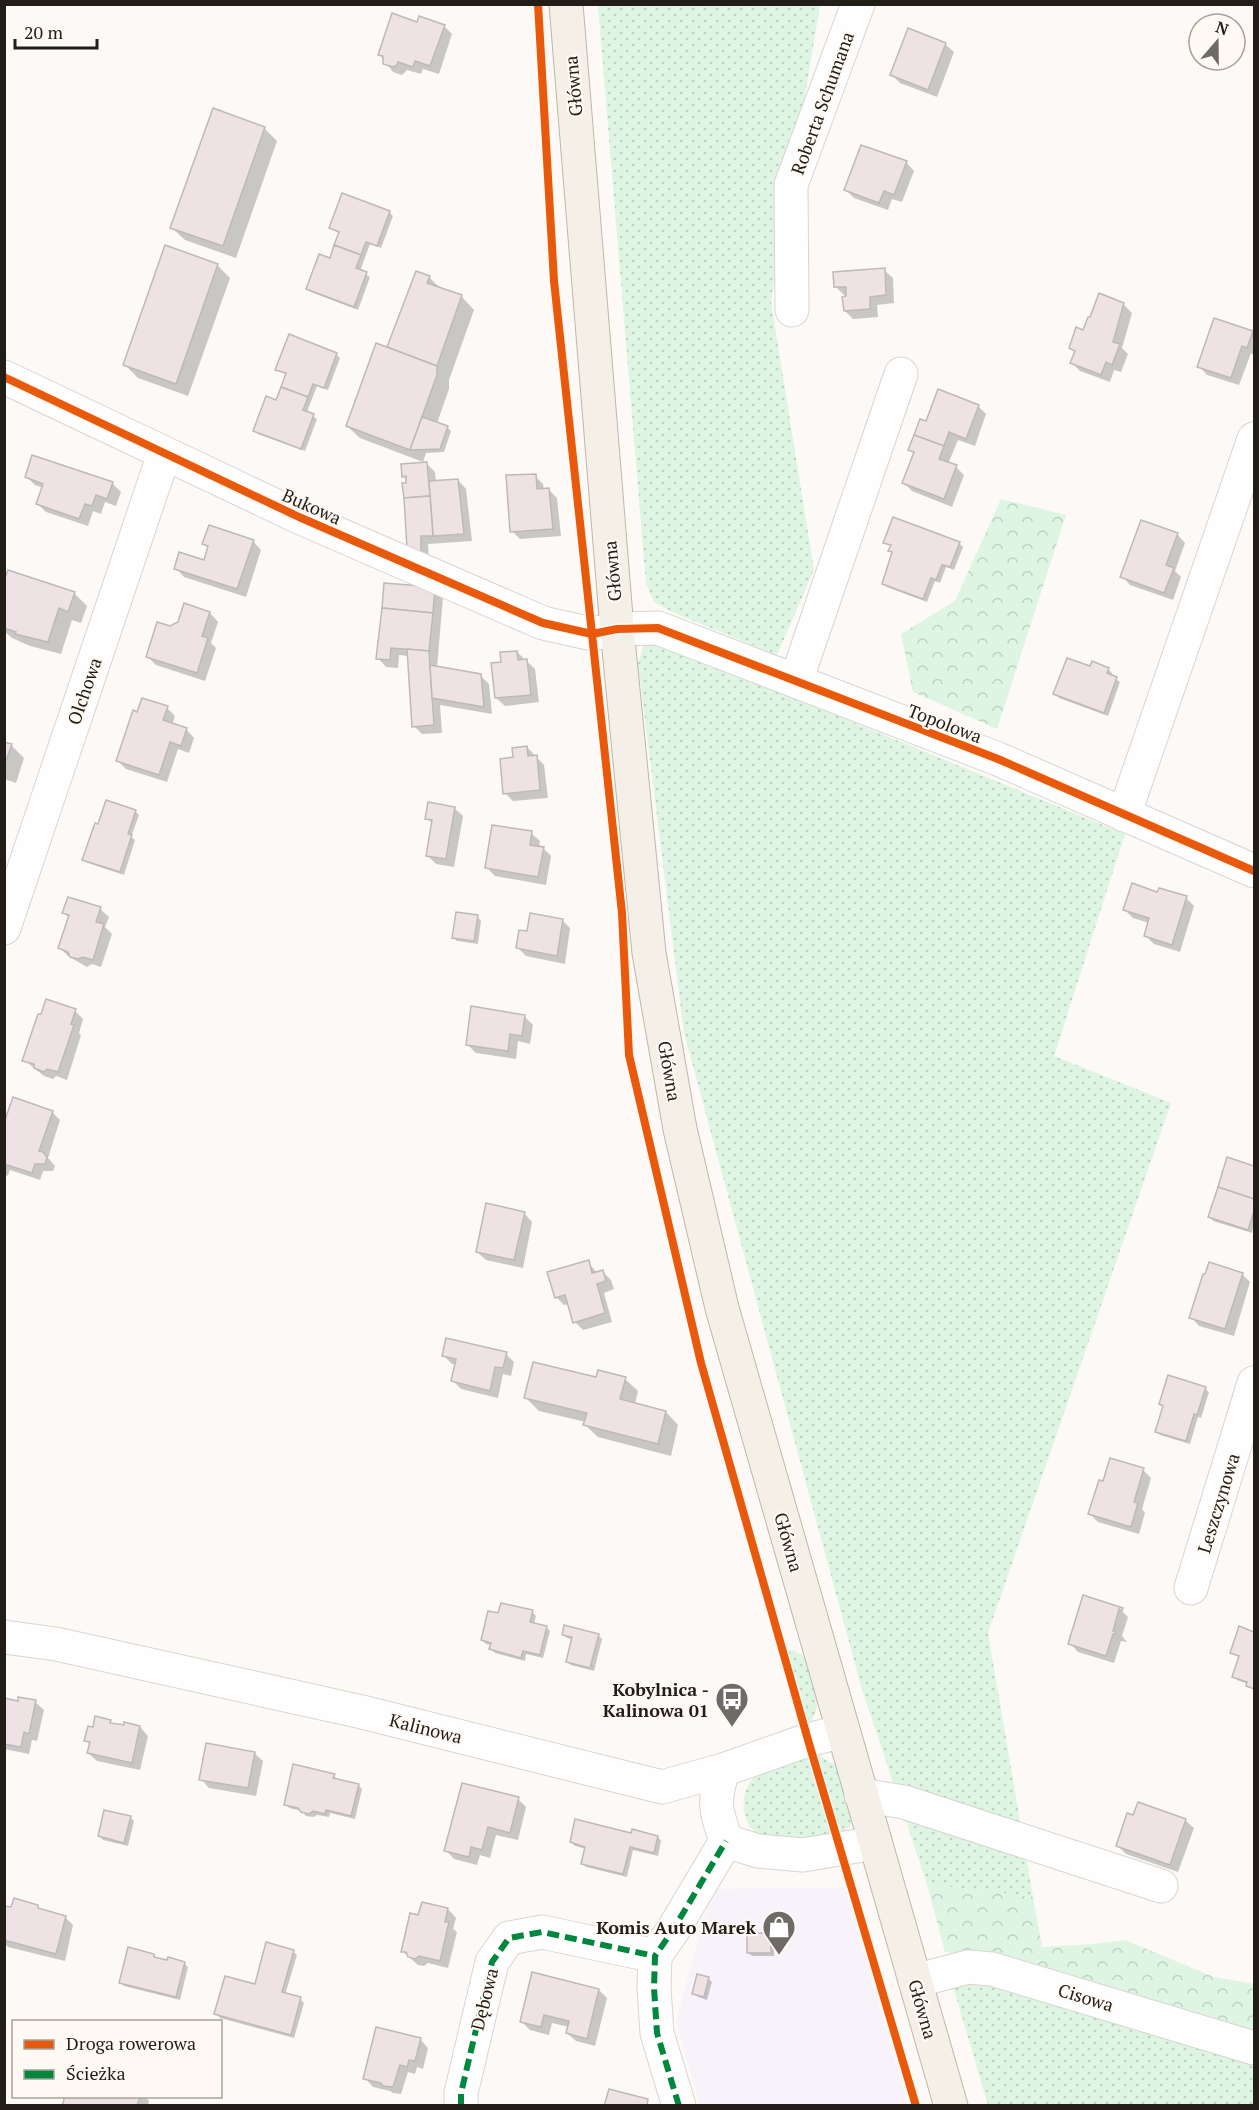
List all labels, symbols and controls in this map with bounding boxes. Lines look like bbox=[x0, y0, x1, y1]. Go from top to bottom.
scale bar bbox=[15, 12, 98, 50]
north arrow bbox=[1187, 12, 1247, 72]
text: N bbox=[1213, 15, 1232, 40]
text: 20 m bbox=[24, 20, 64, 44]
street label: Roberta Schumana bbox=[785, 28, 859, 178]
street label: Główna bbox=[558, 55, 588, 117]
street label: Bukowa bbox=[279, 482, 345, 530]
street label: Główna bbox=[597, 540, 627, 602]
street label: Olchowa bbox=[61, 654, 107, 728]
street label: Topolowa bbox=[905, 698, 985, 748]
street label: Główna bbox=[653, 1039, 687, 1103]
street label: Leszczynowa bbox=[1191, 1450, 1245, 1556]
street label: Główna bbox=[769, 1509, 809, 1575]
place label: Kobylnica - Kalinowa 01 bbox=[603, 1677, 709, 1722]
bus stop icon: Kobylnica - Kalinowa 01 bbox=[714, 1681, 750, 1728]
street label: Kalinowa bbox=[387, 1707, 465, 1749]
shop icon: Komis Auto Marek bbox=[761, 1909, 797, 1956]
place label: Komis Auto Marek bbox=[596, 1915, 757, 1939]
street label: Dębowa bbox=[465, 1965, 503, 2033]
street label: Główna bbox=[903, 1976, 943, 2042]
street label: Cisowa bbox=[1055, 1977, 1117, 2017]
legend bbox=[12, 2020, 222, 2098]
text: Droga rowerowa bbox=[66, 2031, 196, 2055]
text: Ścieżka bbox=[66, 2061, 125, 2085]

